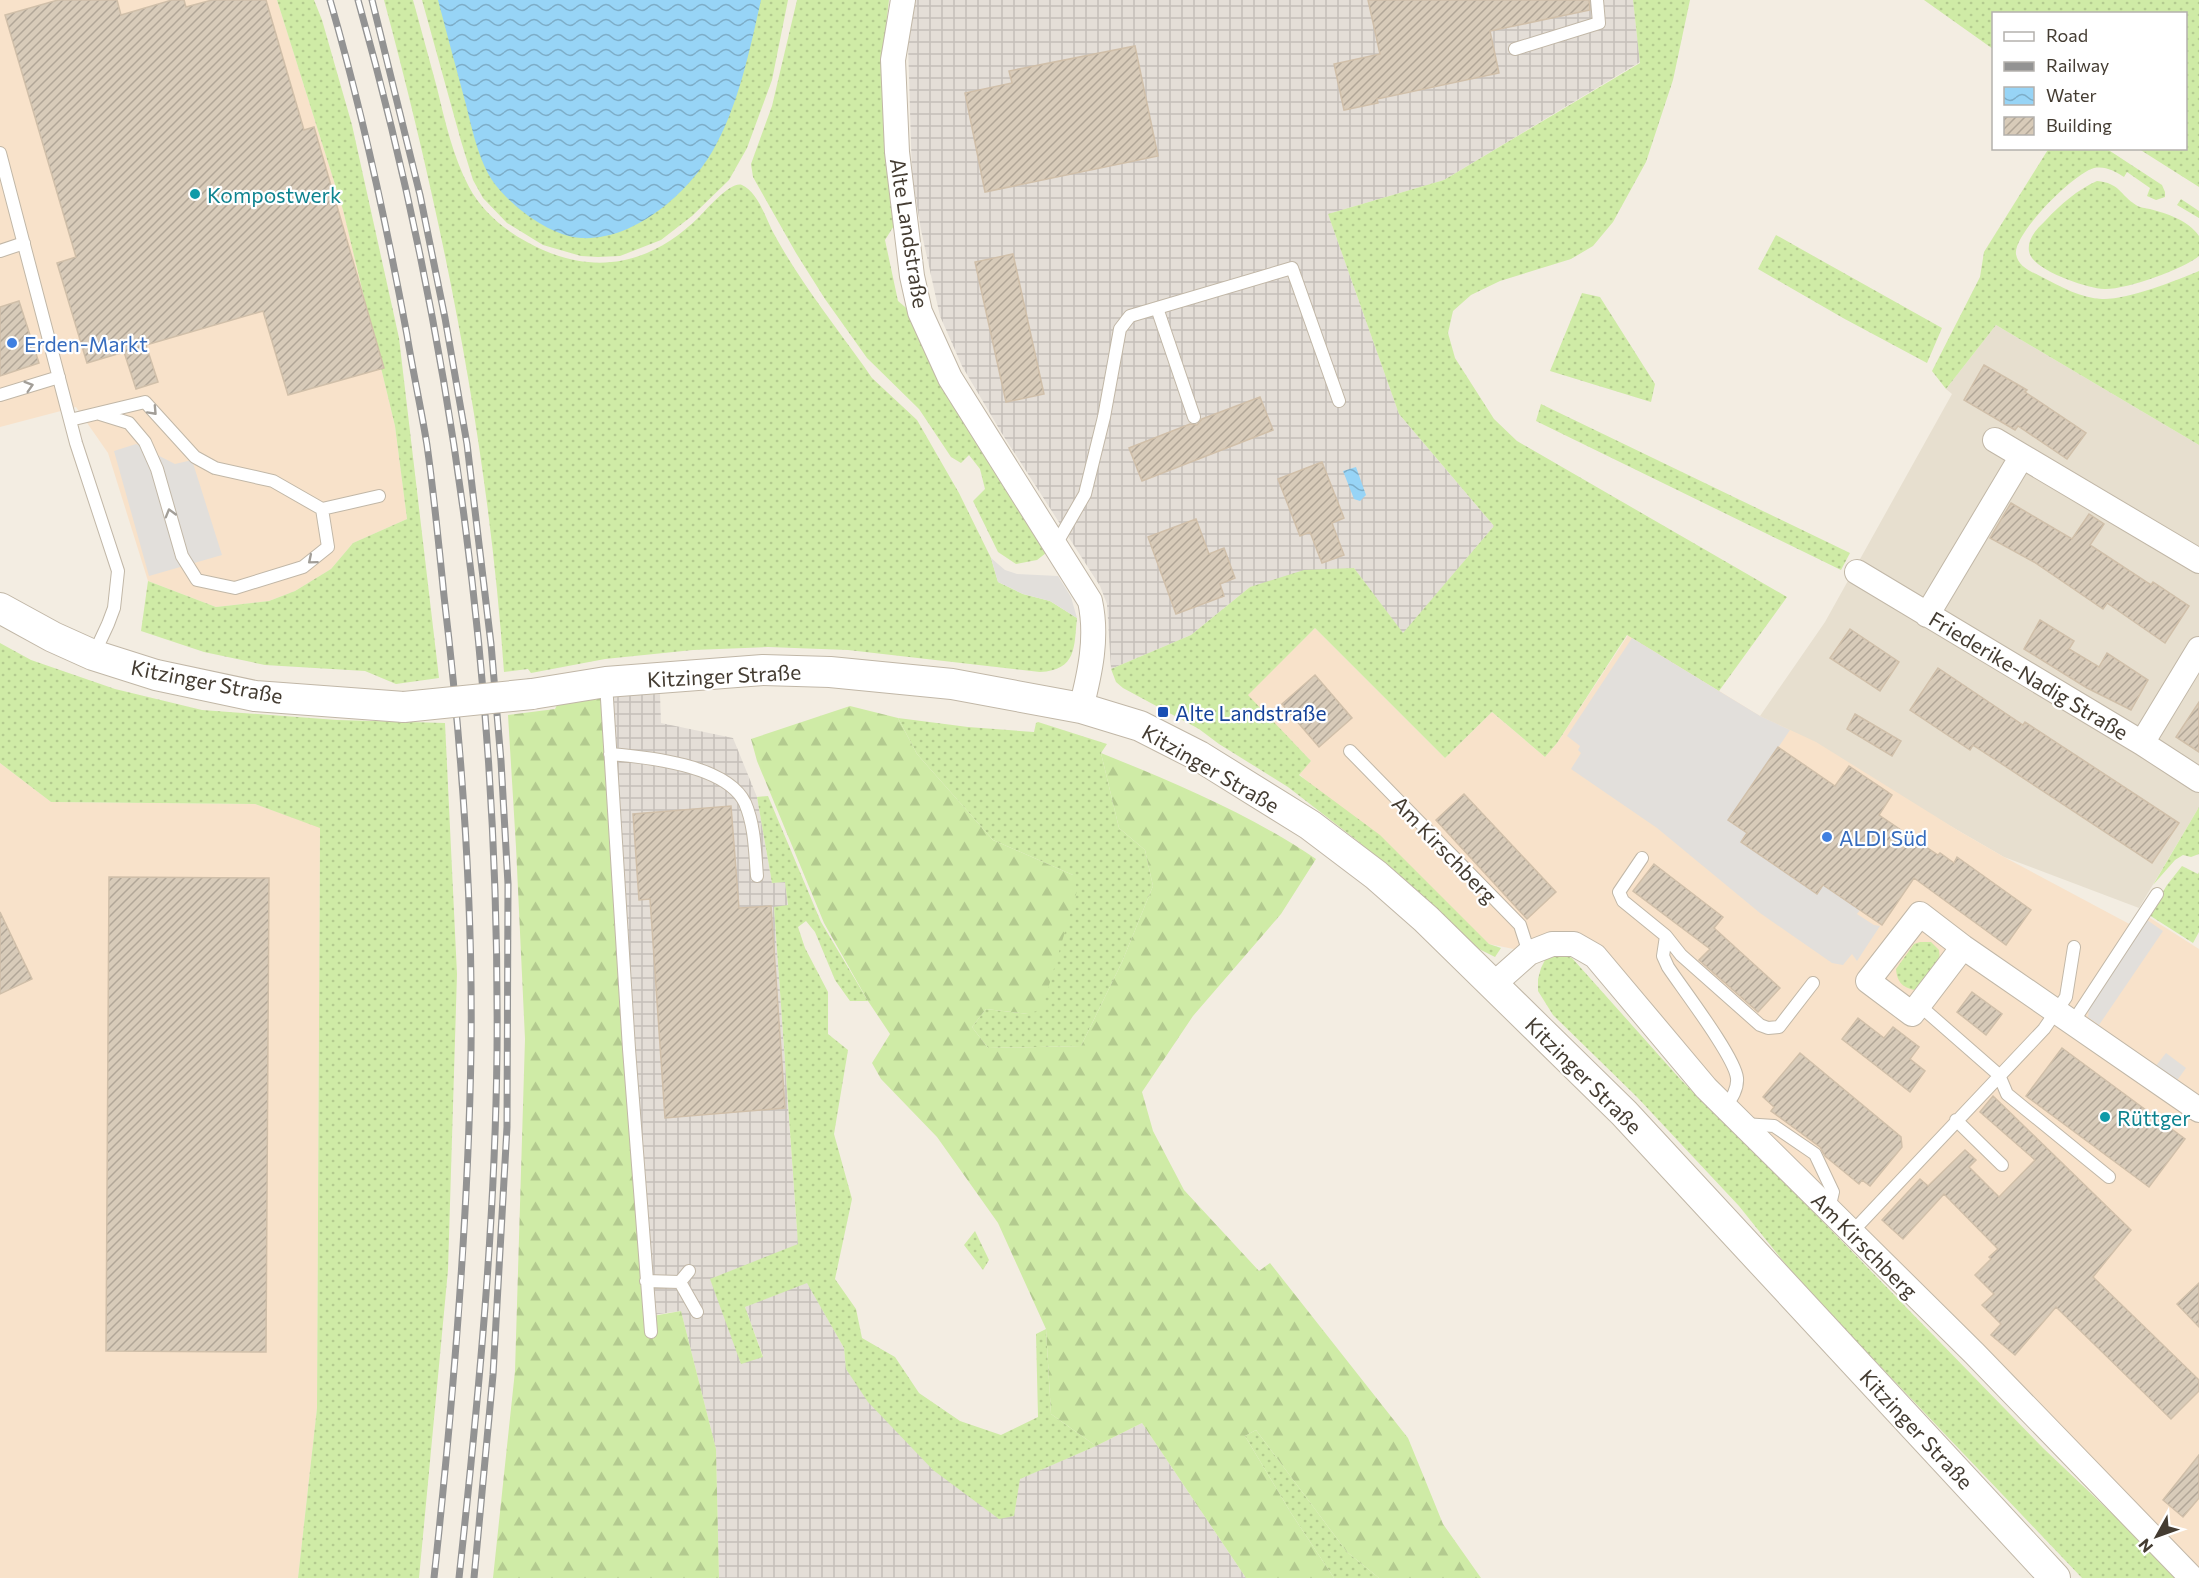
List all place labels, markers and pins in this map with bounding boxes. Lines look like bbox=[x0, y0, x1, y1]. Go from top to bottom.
place label: Kompostwerk bbox=[207, 182, 341, 207]
marker: Kompostwerk bbox=[188, 187, 202, 201]
place label: Erden-Markt bbox=[24, 331, 148, 356]
marker: Erden-Markt bbox=[5, 336, 19, 350]
place label: Alte Landstraße bbox=[1175, 700, 1327, 725]
marker: Alte Landstraße bbox=[1156, 705, 1170, 719]
place label: ALDI Süd bbox=[1839, 825, 1927, 850]
marker: ALDI Süd bbox=[1820, 830, 1834, 844]
place label: Rüttger bbox=[2117, 1105, 2191, 1130]
marker: Rüttger bbox=[2098, 1110, 2112, 1124]

